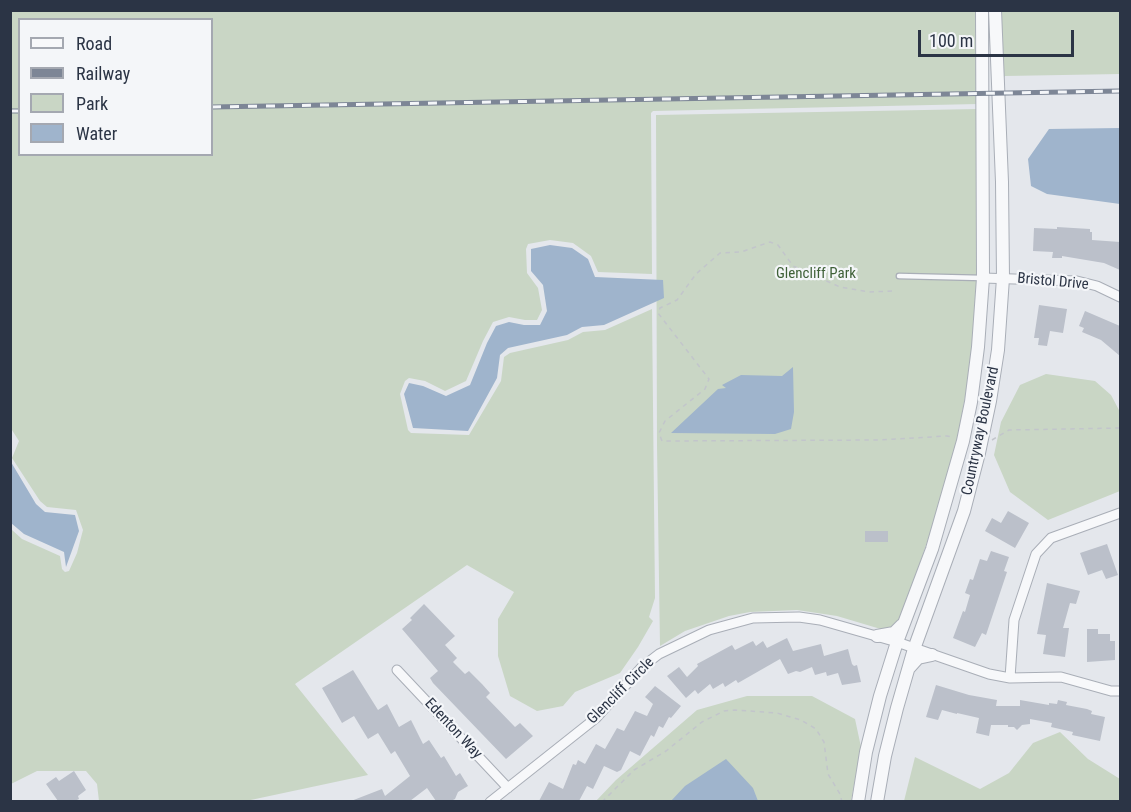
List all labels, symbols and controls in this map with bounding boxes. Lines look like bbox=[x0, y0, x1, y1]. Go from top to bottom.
legend bbox=[18, 18, 213, 156]
scale bar bbox=[921, 18, 1077, 56]
text: 100 m bbox=[929, 30, 973, 51]
text: Road bbox=[76, 33, 112, 54]
text: Railway bbox=[76, 63, 130, 84]
text: Park bbox=[76, 93, 108, 114]
text: Water bbox=[76, 123, 117, 144]
park label: Glencliff Park bbox=[776, 265, 856, 283]
street label: Bristol Drive bbox=[1017, 270, 1089, 294]
street label: Countryway Boulevard bbox=[959, 365, 1003, 497]
street label: Glencliff Circle bbox=[584, 654, 658, 728]
street label: Edenton Way bbox=[420, 695, 486, 763]

